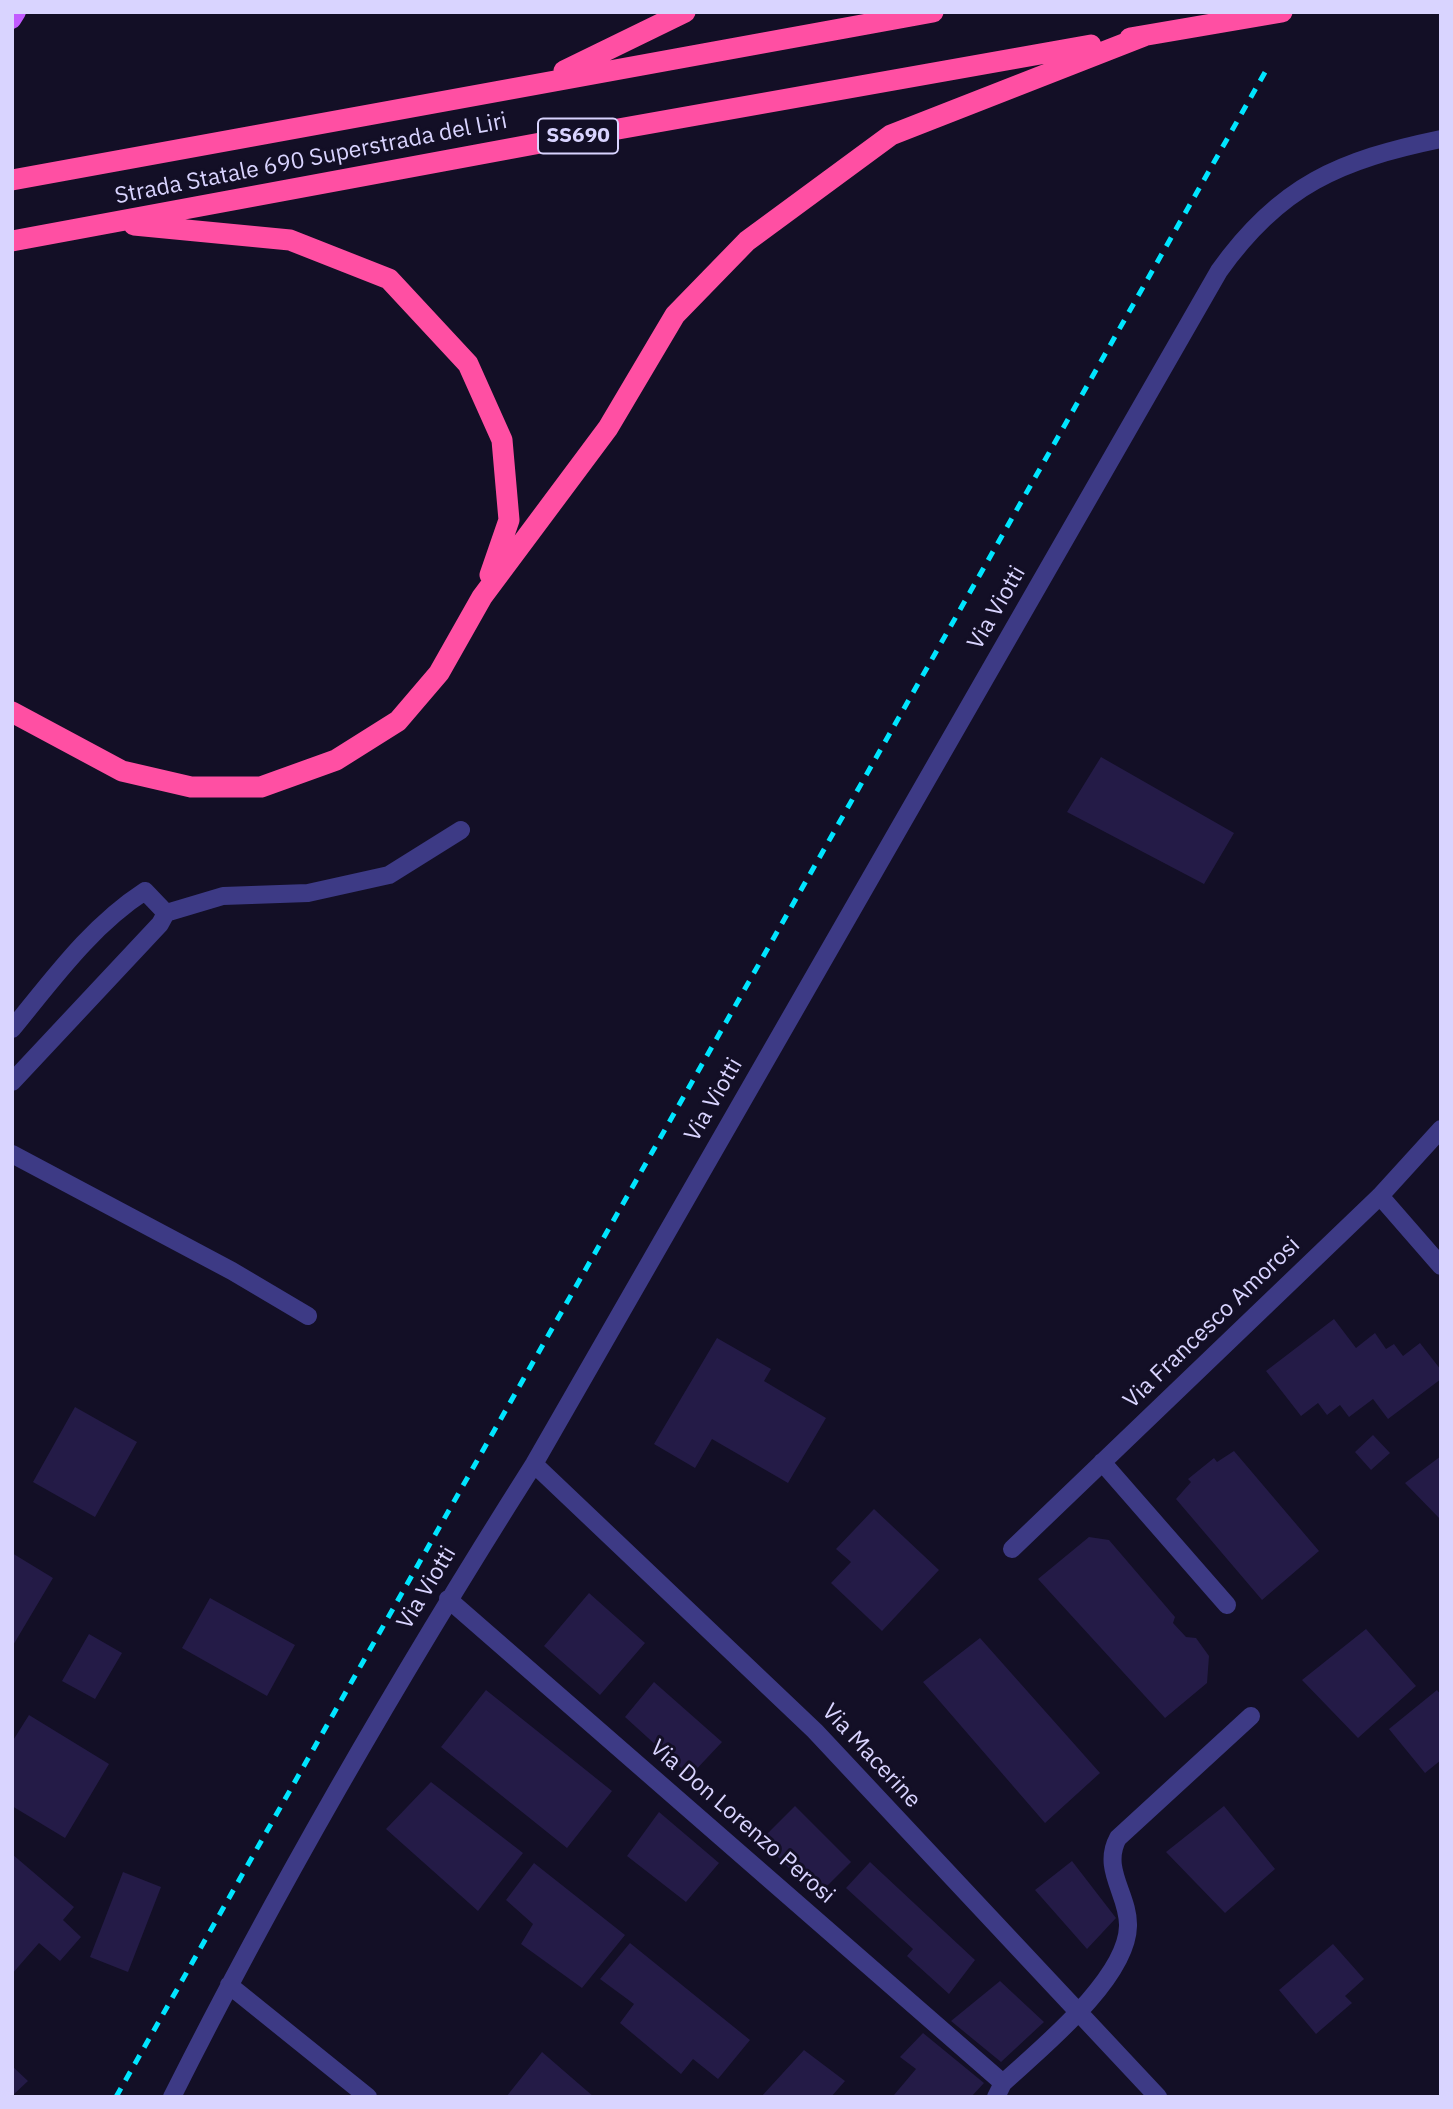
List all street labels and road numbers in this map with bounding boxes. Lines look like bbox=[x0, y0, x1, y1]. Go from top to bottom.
street label: Strada Statale 690 Superstrada del Liri bbox=[112, 107, 510, 211]
road number: SS690 bbox=[538, 118, 618, 154]
street label: Via Viotti bbox=[962, 561, 1032, 655]
street label: Via Viotti bbox=[679, 1053, 749, 1147]
street label: Via Francesco Amorosi bbox=[1118, 1232, 1306, 1414]
street label: Via Viotti bbox=[392, 1542, 462, 1634]
street label: Via Macerine bbox=[816, 1698, 926, 1814]
street label: Via Don Lorenzo Perosi bbox=[644, 1734, 840, 1910]

